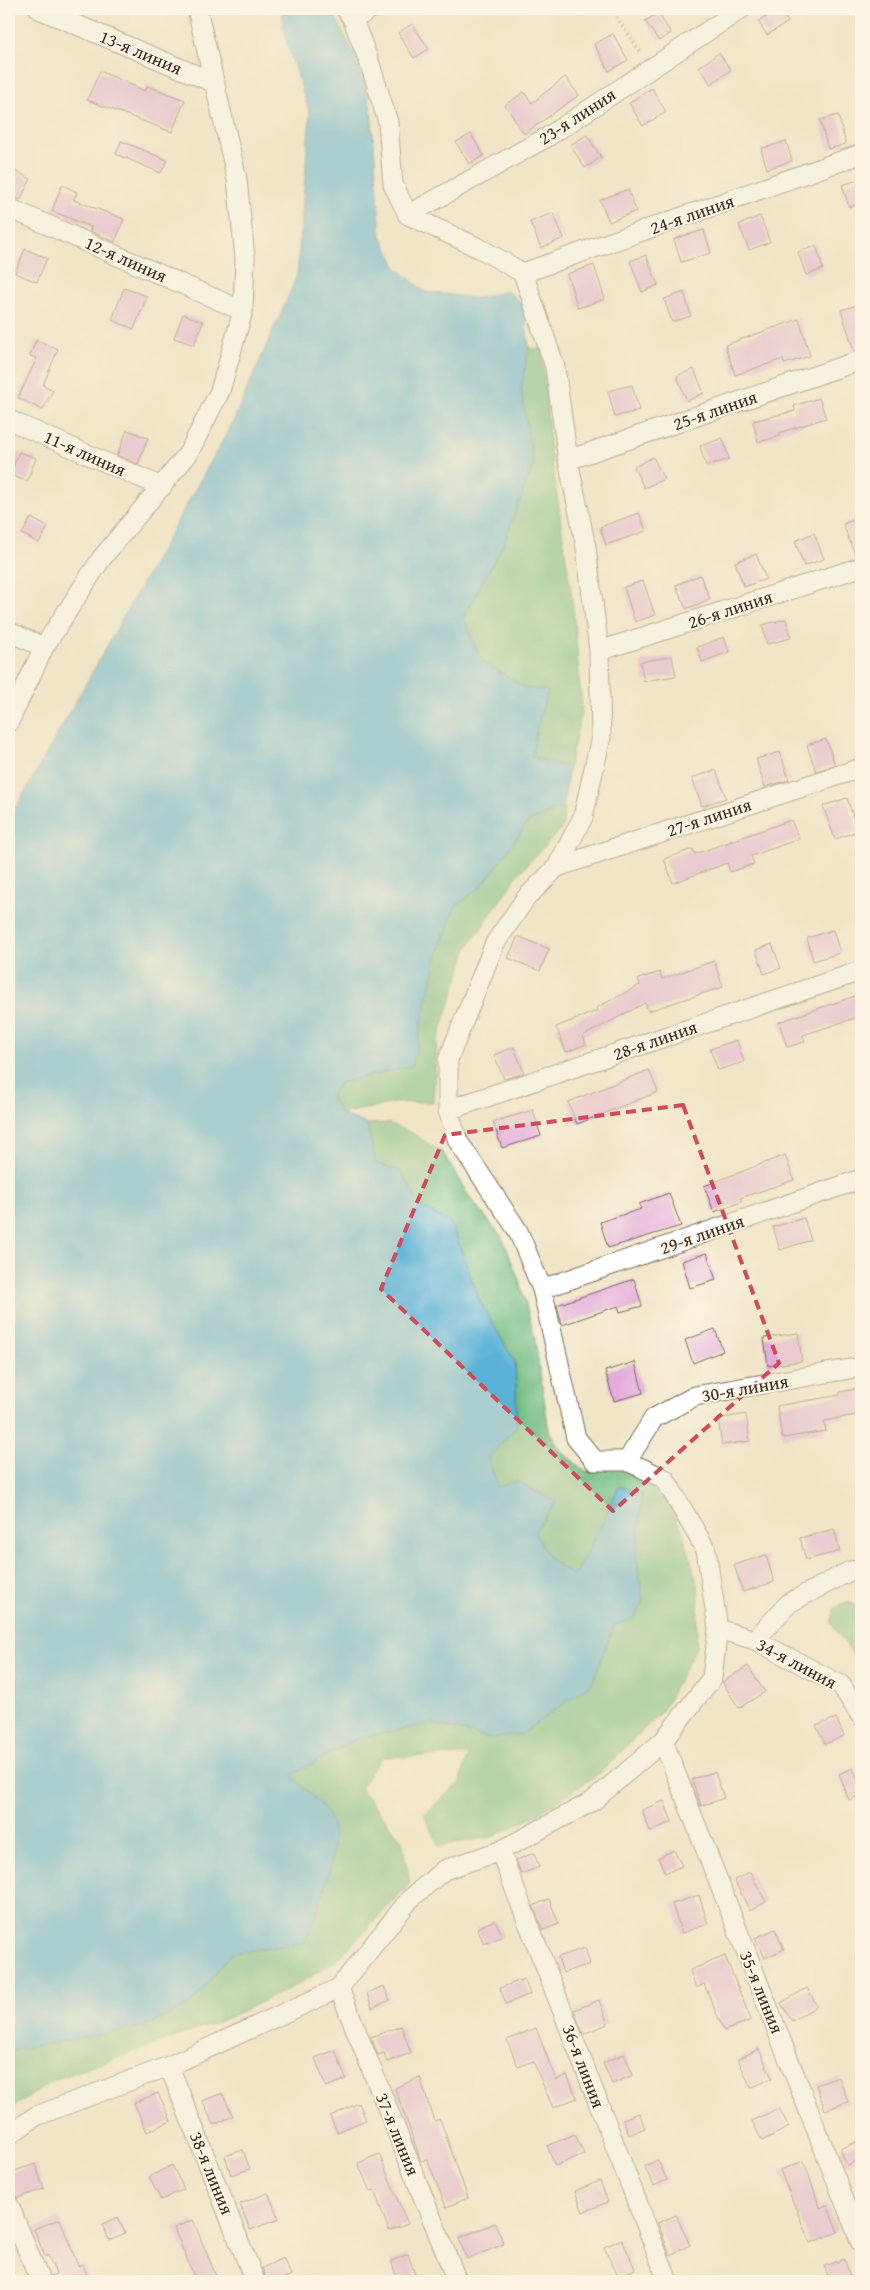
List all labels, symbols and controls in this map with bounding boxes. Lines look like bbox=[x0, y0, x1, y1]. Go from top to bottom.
street label: 13-я линия bbox=[95, 22, 187, 82]
street label: 23-я линия bbox=[533, 81, 621, 151]
street label: 24-я линия bbox=[646, 187, 738, 241]
street label: 12-я линия bbox=[81, 229, 171, 289]
street label: 25-я линия bbox=[669, 383, 761, 437]
street label: 11-я линия bbox=[40, 423, 130, 483]
street label: 26-я линия bbox=[684, 583, 776, 635]
street label: 27-я линия bbox=[663, 791, 755, 843]
street label: 28-я линия bbox=[609, 1013, 701, 1067]
street label: 29-я линия bbox=[656, 1207, 748, 1261]
street label: 30-я линия bbox=[700, 1367, 790, 1409]
street label: 34-я линия bbox=[752, 1631, 842, 1695]
street label: 35-я линия bbox=[733, 1946, 791, 2038]
street label: 36-я линия bbox=[556, 2020, 612, 2112]
street label: 37-я линия bbox=[369, 2088, 427, 2180]
street label: 38-я линия bbox=[183, 2127, 241, 2219]

